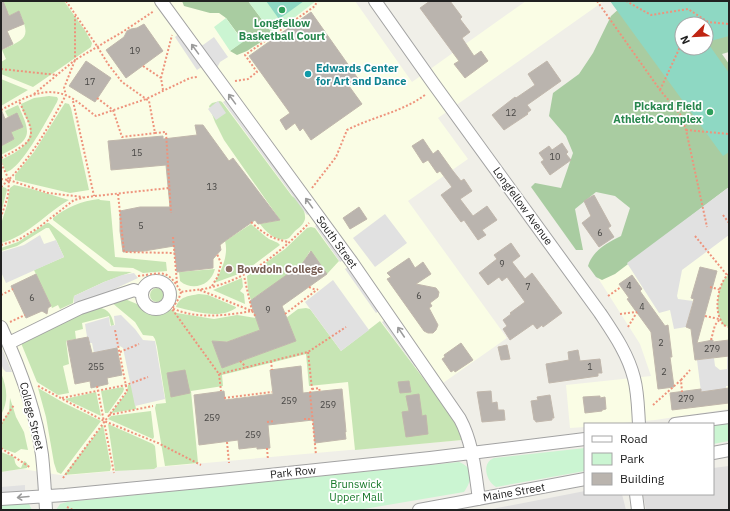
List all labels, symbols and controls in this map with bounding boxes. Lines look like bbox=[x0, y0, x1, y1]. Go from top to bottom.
marker: Longfellow Basketball Court bbox=[277, 5, 287, 15]
place label: Longfellow Basketball Court bbox=[239, 16, 325, 43]
north arrow bbox=[674, 16, 714, 56]
text: N bbox=[677, 34, 693, 47]
one-way arrow bbox=[191, 44, 199, 55]
house number: 19 bbox=[130, 45, 140, 56]
place label: Edwards Center for Art and Dance bbox=[316, 61, 406, 88]
marker: Edwards Center for Art and Dance bbox=[303, 69, 313, 79]
house number: 17 bbox=[85, 76, 95, 87]
one-way arrow bbox=[228, 93, 236, 104]
place label: Pickard Field Athletic Complex bbox=[613, 99, 702, 126]
house number: 12 bbox=[506, 107, 516, 118]
marker: Pickard Field Athletic Complex bbox=[705, 107, 715, 117]
house number: 15 bbox=[132, 147, 142, 158]
house number: 10 bbox=[550, 151, 560, 162]
street label: Longfellow Avenue bbox=[490, 164, 556, 248]
house number: 13 bbox=[207, 181, 217, 192]
one-way arrow bbox=[305, 198, 313, 209]
street label: South Street bbox=[313, 213, 361, 271]
house number: 5 bbox=[138, 220, 144, 231]
house number: 6 bbox=[597, 227, 603, 238]
house number: 9 bbox=[499, 258, 505, 269]
place label: Bowdoin College bbox=[237, 262, 323, 276]
marker: Bowdoin College bbox=[224, 264, 234, 274]
house number: 4 bbox=[626, 280, 632, 291]
house number: 7 bbox=[525, 281, 531, 292]
house number: 6 bbox=[416, 290, 422, 301]
house number: 6 bbox=[29, 292, 35, 303]
house number: 4 bbox=[639, 301, 645, 312]
house number: 9 bbox=[265, 304, 271, 315]
one-way arrow bbox=[397, 327, 405, 338]
house number: 2 bbox=[658, 337, 664, 348]
house number: 279 bbox=[704, 343, 720, 354]
house number: 255 bbox=[88, 361, 104, 372]
house number: 1 bbox=[587, 361, 593, 372]
house number: 2 bbox=[661, 366, 667, 377]
street label: College Street bbox=[17, 381, 47, 452]
house number: 279 bbox=[678, 393, 694, 404]
house number: 259 bbox=[281, 395, 297, 406]
house number: 259 bbox=[320, 399, 336, 410]
house number: 259 bbox=[204, 412, 220, 423]
legend bbox=[584, 423, 714, 495]
house number: 259 bbox=[245, 429, 261, 440]
text: Road bbox=[620, 431, 648, 446]
text: Park bbox=[620, 451, 645, 466]
street label: Park Row bbox=[269, 463, 317, 481]
text: Building bbox=[620, 471, 665, 486]
park label: Brunswick Upper Mall bbox=[329, 477, 383, 504]
street label: Maine Street bbox=[482, 480, 546, 504]
one-way arrow bbox=[17, 493, 30, 501]

